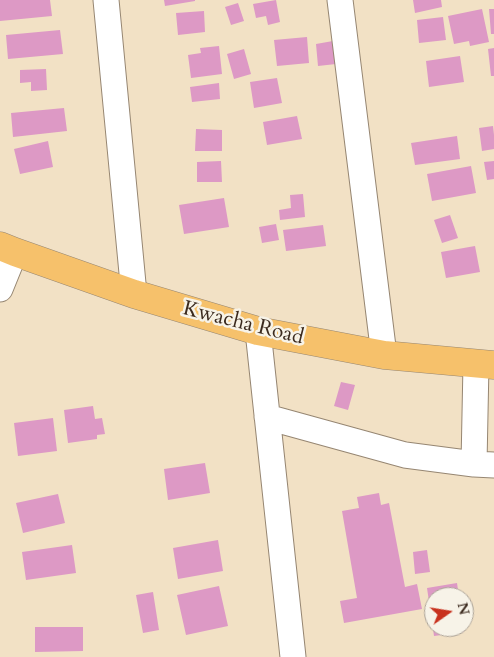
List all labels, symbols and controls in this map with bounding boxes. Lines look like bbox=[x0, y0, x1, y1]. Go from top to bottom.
street label: Kwacha Road bbox=[180, 297, 306, 351]
north arrow bbox=[424, 587, 474, 637]
text: N bbox=[453, 601, 474, 617]

